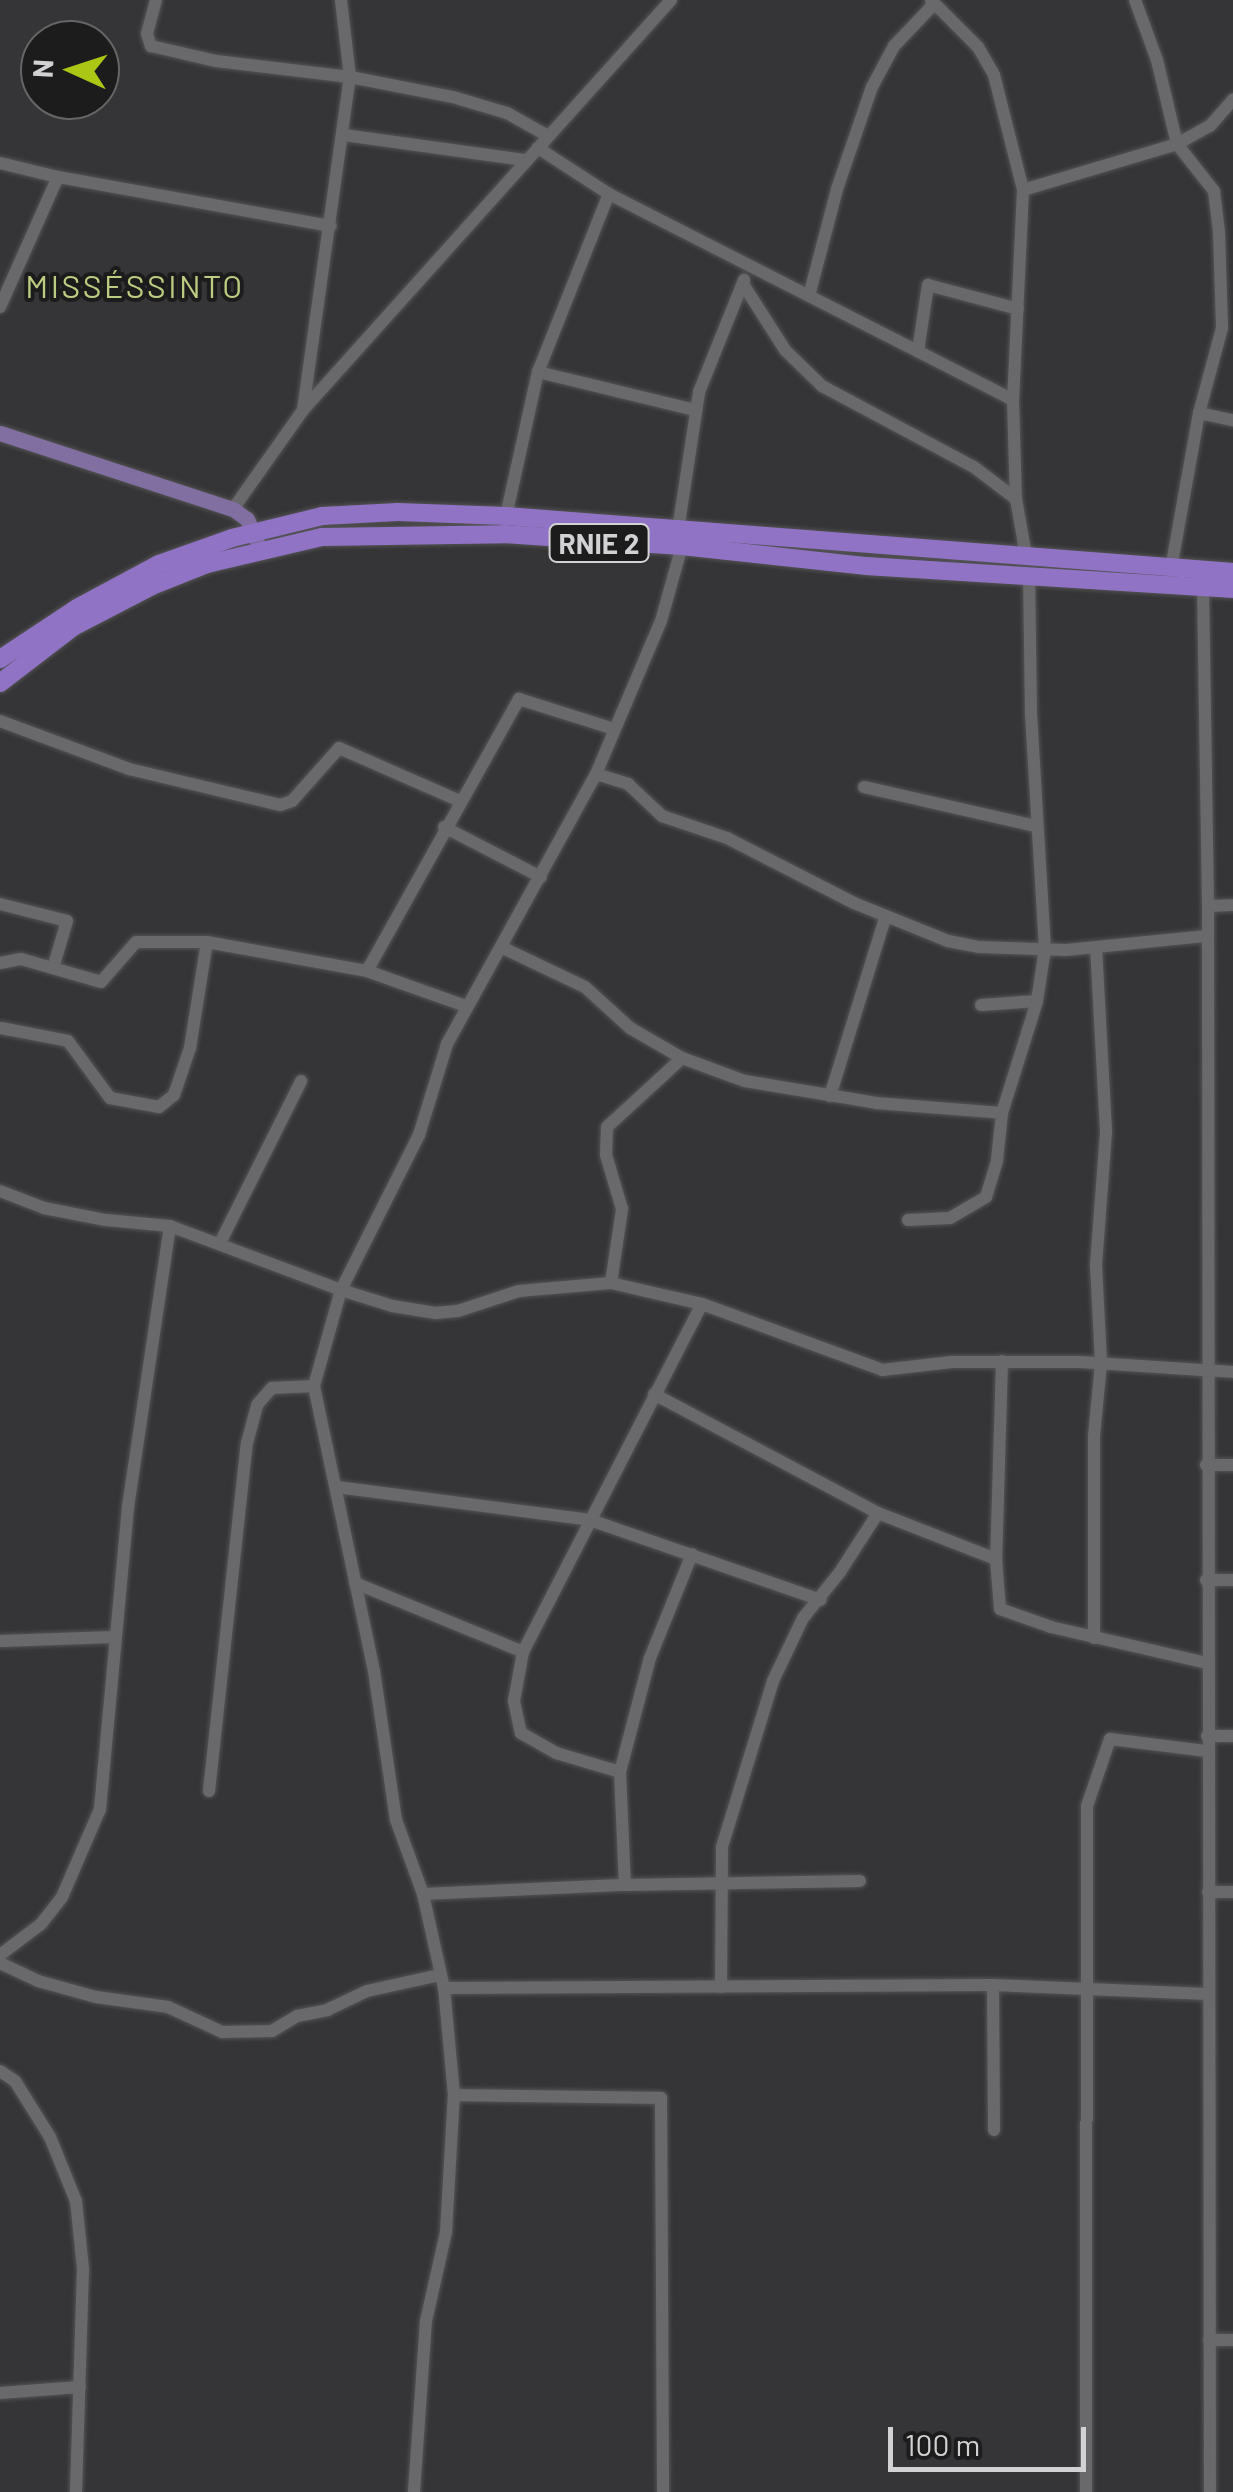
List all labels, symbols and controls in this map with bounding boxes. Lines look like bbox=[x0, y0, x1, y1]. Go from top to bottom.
north arrow bbox=[20, 20, 120, 120]
text: N bbox=[25, 58, 60, 79]
district label: MISSÉSSINTO bbox=[25, 266, 245, 304]
road number: RNIE 2 bbox=[546, 520, 652, 566]
scale bar bbox=[893, 2407, 1090, 2469]
text: 100 m bbox=[905, 2426, 980, 2462]

